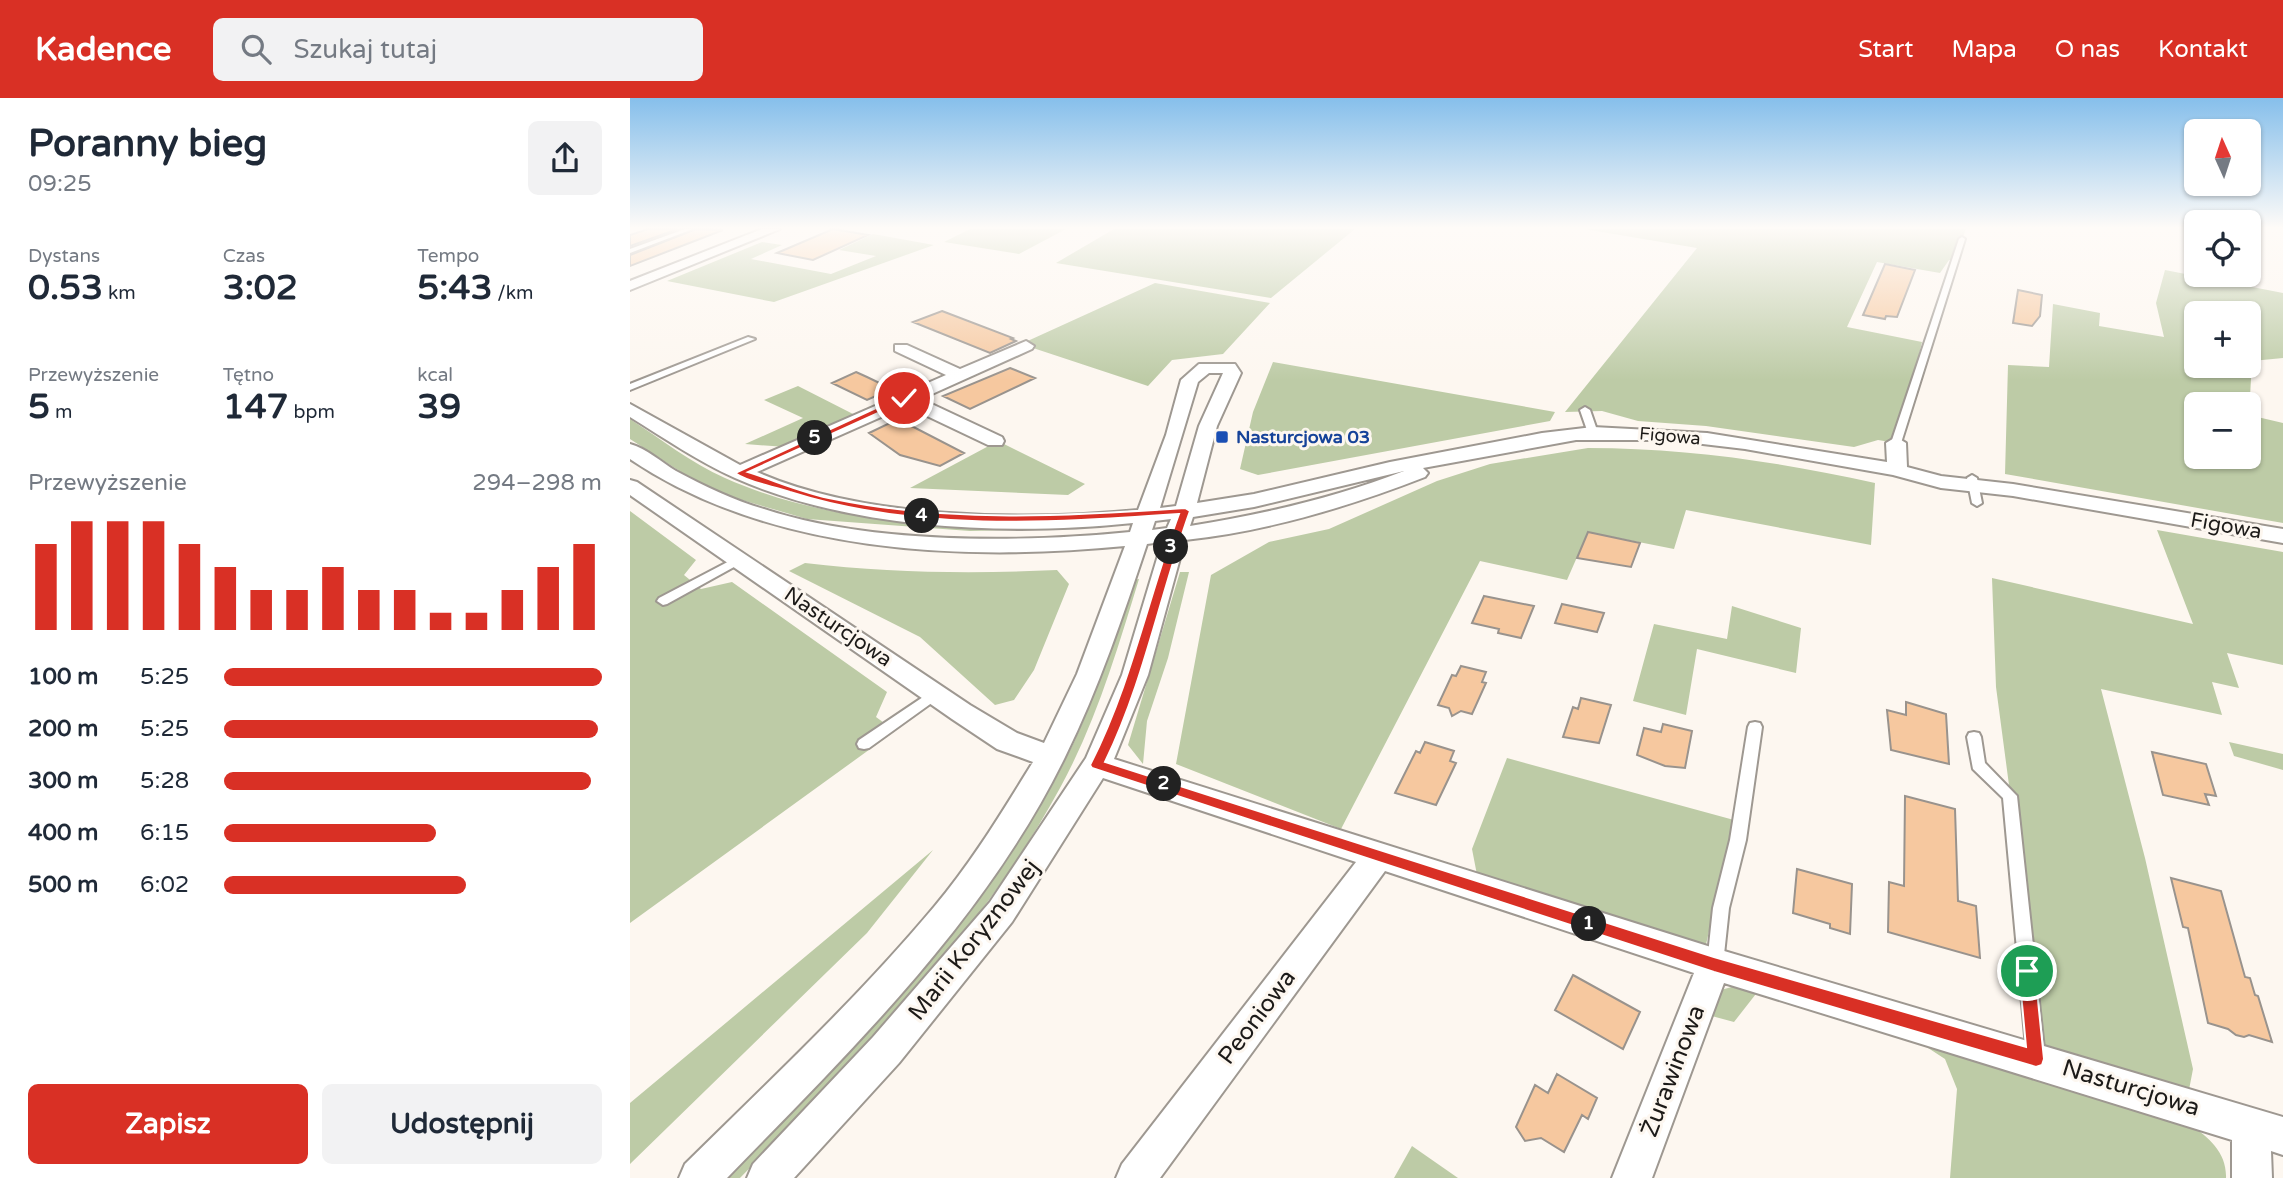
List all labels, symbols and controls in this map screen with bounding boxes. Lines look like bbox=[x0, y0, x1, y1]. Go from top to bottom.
search box bbox=[213, 18, 703, 81]
text: Kadence bbox=[35, 30, 171, 69]
icon: search bbox=[237, 30, 275, 68]
text: Szukaj tutaj bbox=[293, 34, 437, 65]
text: Start bbox=[1858, 35, 1913, 64]
text: Mapa bbox=[1951, 35, 2017, 64]
text: O nas bbox=[2055, 35, 2120, 64]
text: Kontakt bbox=[2158, 35, 2248, 64]
north arrow bbox=[2184, 119, 2261, 196]
map controls bbox=[2184, 119, 2261, 469]
text: Poranny bieg bbox=[28, 121, 267, 167]
button: share bbox=[528, 121, 602, 195]
text: 09:25 bbox=[28, 170, 92, 198]
button: locate bbox=[2184, 210, 2261, 287]
text: Dystans bbox=[28, 245, 100, 267]
text: Czas bbox=[223, 245, 265, 267]
text: Tempo bbox=[417, 245, 479, 267]
text: 0.53 bbox=[28, 267, 103, 309]
text: 3:02 bbox=[223, 267, 298, 309]
text: 5:43 bbox=[417, 267, 492, 309]
text: km bbox=[103, 282, 136, 304]
text: /km bbox=[492, 282, 534, 304]
button: + bbox=[2184, 301, 2261, 378]
text: Przewyższenie bbox=[28, 364, 159, 386]
text: Tętno bbox=[223, 364, 274, 386]
text: kcal bbox=[417, 364, 453, 386]
pin bbox=[874, 368, 934, 428]
icon: check bbox=[885, 379, 923, 417]
text: 5 bbox=[28, 386, 50, 428]
text: 147 bbox=[223, 386, 289, 428]
text: 39 bbox=[417, 386, 461, 428]
button: − bbox=[2184, 392, 2261, 469]
text: m bbox=[50, 401, 72, 423]
text: bpm bbox=[289, 401, 335, 423]
pin: 5 bbox=[798, 420, 832, 456]
street label: Figowa bbox=[1638, 422, 1702, 450]
text: 5 bbox=[809, 426, 820, 448]
place label: Nasturcjowa 03 bbox=[1236, 426, 1370, 448]
marker: Nasturcjowa 03 bbox=[1214, 429, 1230, 445]
text: Przewyższenie bbox=[28, 469, 187, 497]
text: 294–298 m bbox=[472, 469, 602, 497]
pin: 4 bbox=[904, 498, 940, 534]
text: 4 bbox=[916, 504, 927, 526]
street label: Figowa bbox=[2188, 507, 2264, 545]
pin: 3 bbox=[1154, 530, 1188, 564]
text: 3 bbox=[1165, 535, 1176, 557]
street label: Nasturcjowa bbox=[779, 582, 897, 672]
text: 100 m bbox=[28, 663, 98, 691]
text: 5:25 bbox=[140, 663, 189, 691]
text: 200 m bbox=[28, 715, 98, 743]
text: 5:25 bbox=[140, 715, 189, 743]
pin: 2 bbox=[1146, 766, 1182, 802]
text: 300 m bbox=[28, 767, 98, 795]
text: 5:28 bbox=[140, 767, 189, 795]
text: 2 bbox=[1158, 772, 1169, 794]
text: 400 m bbox=[28, 819, 98, 847]
text: 6:15 bbox=[140, 819, 189, 847]
street label: Marii Koryznowej bbox=[902, 854, 1046, 1026]
text: 500 m bbox=[28, 871, 98, 899]
text: 6:02 bbox=[140, 871, 189, 899]
pin: 1 bbox=[1572, 906, 1606, 942]
text: 1 bbox=[1583, 912, 1594, 934]
pin bbox=[1997, 941, 2057, 1001]
icon: arrive bbox=[2008, 952, 2046, 990]
street label: Peoniowa bbox=[1212, 964, 1302, 1070]
street label: Żurawinowa bbox=[1635, 1001, 1711, 1141]
street label: Nasturcjowa bbox=[2059, 1053, 2203, 1123]
button: Zapisz bbox=[28, 1084, 308, 1164]
button: Udostępnij bbox=[322, 1084, 602, 1164]

